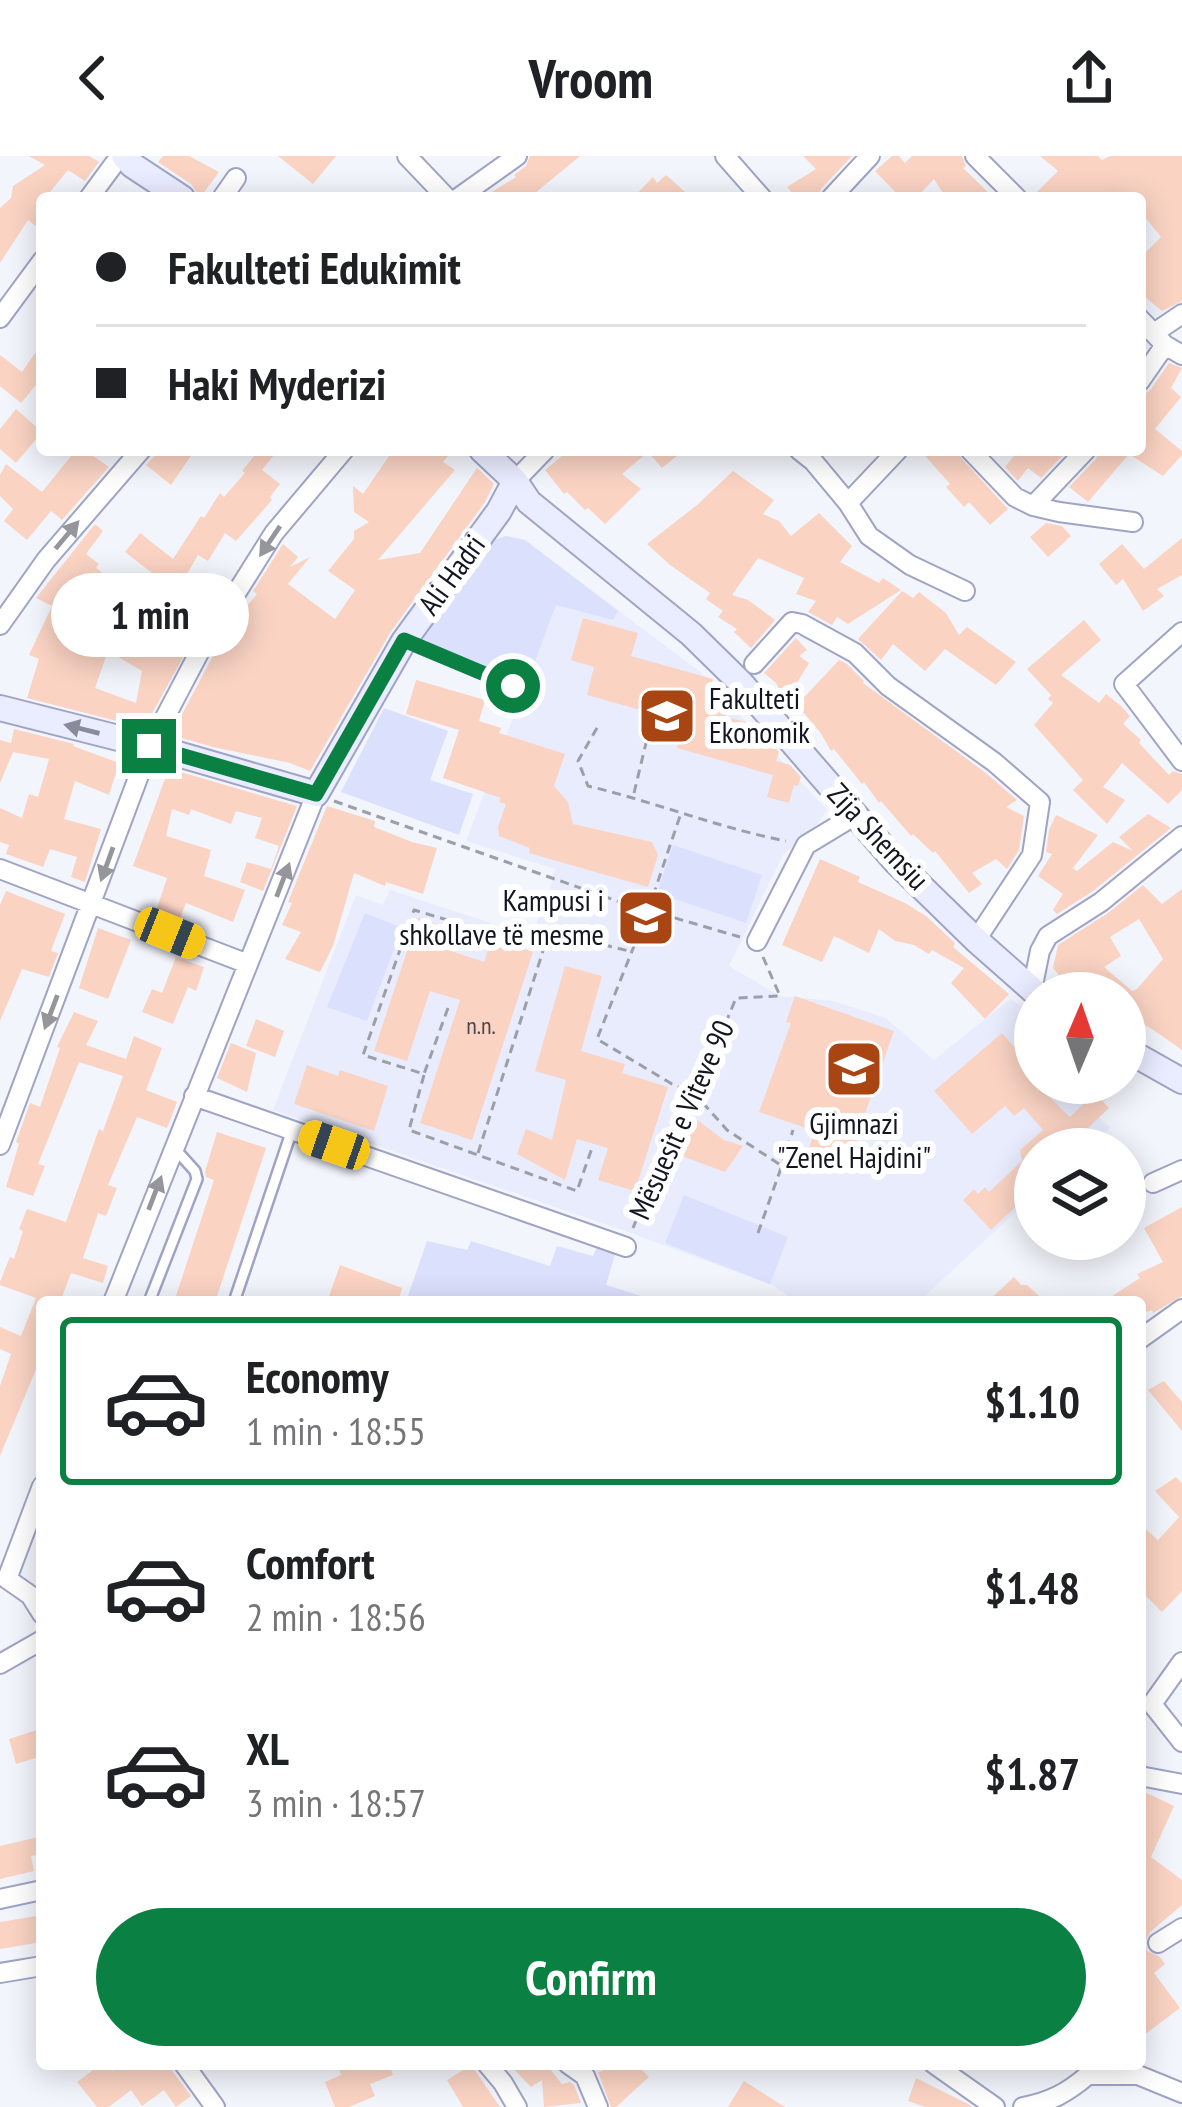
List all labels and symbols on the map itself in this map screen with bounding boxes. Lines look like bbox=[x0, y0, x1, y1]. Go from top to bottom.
one-way arrow bbox=[54, 519, 80, 550]
one-way arrow bbox=[259, 524, 282, 557]
street label: Ali Hadri bbox=[409, 526, 493, 622]
callout: 1 min bbox=[50, 572, 248, 656]
route start bbox=[486, 659, 540, 713]
place label: Fakulteti Ekonomik bbox=[709, 678, 810, 751]
school or university icon: Fakulteti Ekonomik bbox=[636, 685, 698, 747]
one-way arrow bbox=[63, 718, 100, 737]
route end bbox=[122, 719, 176, 773]
street label: Zija Shemsiu bbox=[820, 774, 938, 898]
one-way arrow bbox=[97, 846, 115, 882]
one-way arrow bbox=[275, 861, 293, 897]
place label: Kampusi i shkollave të mesme bbox=[399, 880, 604, 953]
school or university icon: Kampusi i shkollave të mesme bbox=[615, 887, 677, 949]
car bbox=[130, 903, 210, 963]
north arrow bbox=[1014, 972, 1146, 1104]
one-way arrow bbox=[40, 994, 59, 1030]
house number: n.n. bbox=[466, 1010, 496, 1041]
street label: Mësuesit e Viteve 90 bbox=[619, 1014, 742, 1225]
school or university icon: Gjimnazi "Zenel Hajdini" bbox=[823, 1038, 885, 1100]
place label: Gjimnazi "Zenel Hajdini" bbox=[777, 1103, 931, 1176]
car bbox=[294, 1116, 374, 1174]
one-way arrow bbox=[147, 1175, 166, 1211]

